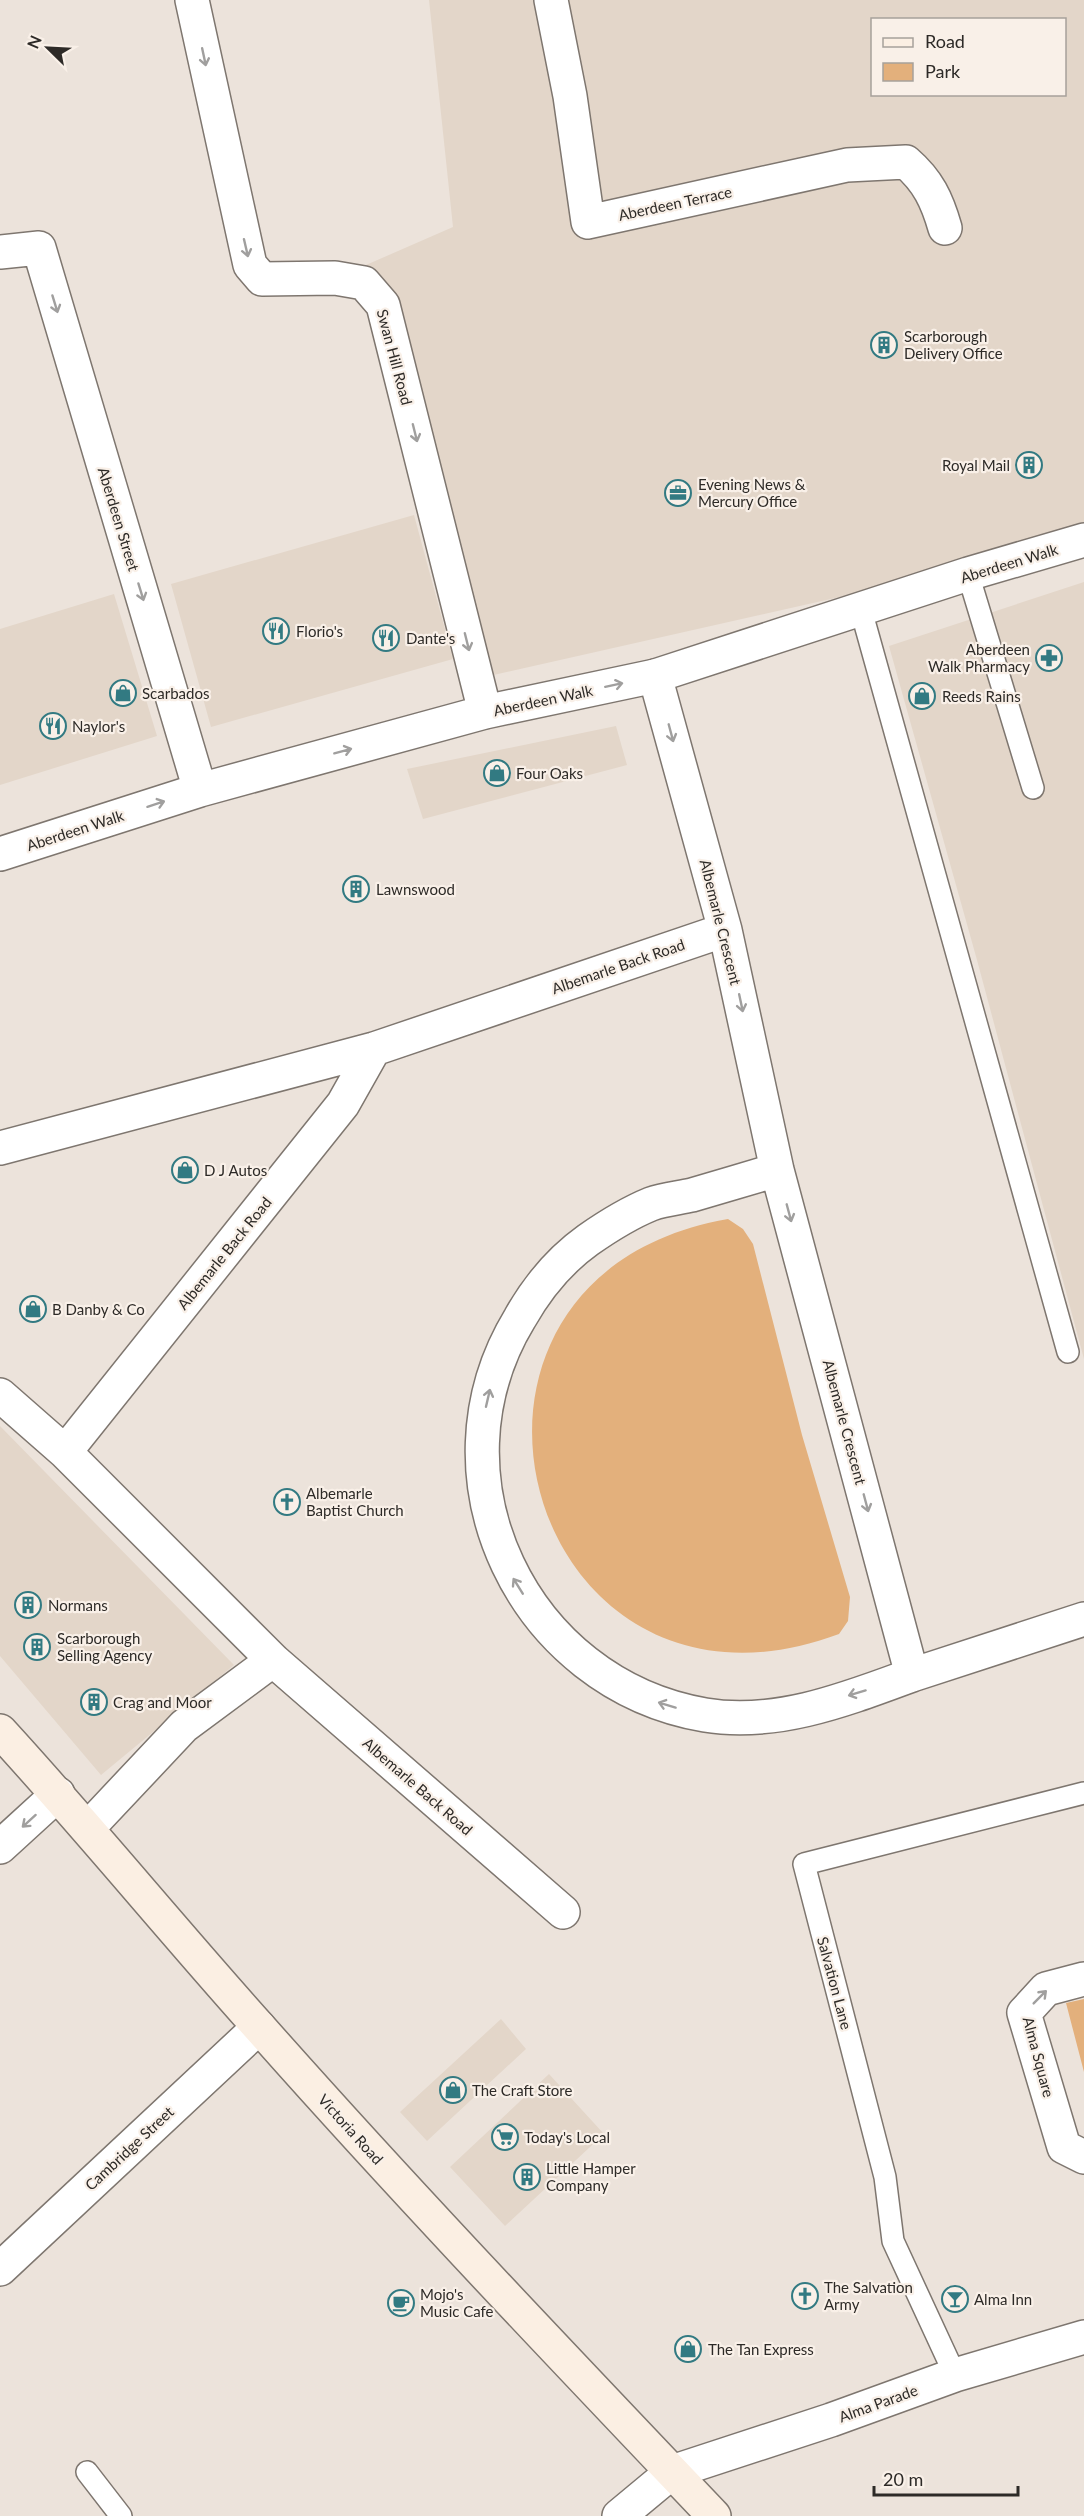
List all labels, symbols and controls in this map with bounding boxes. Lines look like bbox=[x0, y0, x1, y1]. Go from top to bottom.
north arrow bbox=[18, 18, 78, 78]
legend bbox=[871, 18, 1066, 96]
text: Road bbox=[925, 30, 965, 52]
text: N bbox=[23, 32, 45, 51]
one-way arrow bbox=[199, 47, 210, 66]
text: Park bbox=[925, 60, 961, 82]
street label: Aberdeen Terrace bbox=[617, 182, 734, 224]
one-way arrow bbox=[240, 238, 252, 257]
one-way arrow bbox=[50, 294, 61, 313]
street label: Swan Hill Road bbox=[374, 307, 416, 407]
place label: Scarborough Delivery Office bbox=[904, 327, 1003, 362]
building icon: Scarborough Delivery Office bbox=[869, 330, 899, 360]
one-way arrow bbox=[410, 423, 422, 442]
building icon: Royal Mail bbox=[1014, 450, 1044, 480]
place label: Royal Mail bbox=[942, 456, 1010, 474]
street label: Aberdeen Street bbox=[95, 465, 144, 574]
place label: Evening News & Mercury Office bbox=[698, 475, 806, 510]
office icon: Evening News & Mercury Office bbox=[663, 478, 693, 508]
street label: Aberdeen Walk bbox=[958, 539, 1060, 586]
one-way arrow bbox=[136, 582, 147, 601]
restaurant icon: Florio's bbox=[261, 616, 291, 646]
place label: Florio's bbox=[296, 622, 343, 640]
restaurant icon: Dante's bbox=[371, 623, 401, 653]
place label: Dante's bbox=[406, 629, 455, 647]
one-way arrow bbox=[462, 633, 474, 652]
place label: Aberdeen Walk Pharmacy bbox=[928, 640, 1030, 675]
pharmacy icon: Aberdeen Walk Pharmacy bbox=[1034, 643, 1064, 673]
shop icon: Scarbados bbox=[108, 678, 138, 708]
one-way arrow bbox=[604, 679, 624, 690]
street label: Aberdeen Walk bbox=[492, 681, 595, 719]
shop icon: Reeds Rains bbox=[907, 681, 937, 711]
place label: Scarbados bbox=[142, 684, 209, 702]
place label: Reeds Rains bbox=[942, 687, 1021, 705]
restaurant icon: Naylor's bbox=[38, 711, 68, 741]
place label: Naylor's bbox=[72, 717, 125, 735]
one-way arrow bbox=[666, 723, 677, 742]
one-way arrow bbox=[334, 745, 353, 756]
shop icon: Four Oaks bbox=[482, 758, 512, 788]
place label: Four Oaks bbox=[516, 764, 583, 782]
one-way arrow bbox=[146, 798, 165, 809]
street label: Aberdeen Walk bbox=[24, 806, 126, 854]
street label: Albemarle Crescent bbox=[697, 857, 745, 987]
building icon: Lawnswood bbox=[341, 874, 371, 904]
place label: Lawnswood bbox=[376, 880, 455, 898]
street label: Albemarle Back Road bbox=[549, 935, 687, 997]
one-way arrow bbox=[736, 992, 747, 1012]
shop icon: D J Autos bbox=[170, 1155, 200, 1185]
place label: D J Autos bbox=[204, 1161, 267, 1179]
street label: Albemarle Back Road bbox=[173, 1193, 275, 1313]
one-way arrow bbox=[783, 1204, 795, 1223]
shop icon: B Danby & Co bbox=[18, 1294, 48, 1324]
place label: B Danby & Co bbox=[52, 1300, 145, 1318]
street label: Albemarle Crescent bbox=[820, 1358, 871, 1487]
one-way arrow bbox=[483, 1389, 494, 1408]
place label: Albemarle Baptist Church bbox=[306, 1484, 404, 1519]
church icon: Albemarle Baptist Church bbox=[272, 1487, 302, 1517]
one-way arrow bbox=[861, 1493, 873, 1512]
one-way arrow bbox=[512, 1578, 524, 1595]
building icon: Normans bbox=[13, 1590, 43, 1620]
place label: Normans bbox=[48, 1596, 108, 1614]
place label: Scarborough Selling Agency bbox=[57, 1629, 152, 1664]
building icon: Scarborough Selling Agency bbox=[22, 1632, 52, 1662]
building icon: Crag and Moor bbox=[79, 1687, 109, 1717]
one-way arrow bbox=[848, 1688, 867, 1699]
place label: Crag and Moor bbox=[113, 1693, 212, 1711]
one-way arrow bbox=[658, 1699, 677, 1710]
street label: Albemarle Back Road bbox=[359, 1733, 477, 1839]
one-way arrow bbox=[22, 1814, 37, 1828]
street label: Salvation Lane bbox=[814, 1935, 856, 2031]
one-way arrow bbox=[1032, 1989, 1047, 2004]
street label: Alma Square bbox=[1020, 2015, 1058, 2099]
shop icon: The Craft Store bbox=[438, 2075, 468, 2105]
place label: The Craft Store bbox=[472, 2081, 572, 2099]
street label: Victoria Road bbox=[315, 2090, 387, 2168]
street label: Cambridge Street bbox=[81, 2102, 178, 2194]
supermarket icon: Today's Local bbox=[490, 2122, 520, 2152]
place label: Today's Local bbox=[524, 2128, 610, 2146]
place label: Little Hamper Company bbox=[546, 2159, 636, 2194]
building icon: Little Hamper Company bbox=[512, 2162, 542, 2192]
place label: The Salvation Army bbox=[824, 2278, 913, 2313]
church icon: The Salvation Army bbox=[790, 2281, 820, 2311]
bar icon: Alma Inn bbox=[940, 2284, 970, 2314]
place label: Mojo's Music Cafe bbox=[420, 2285, 494, 2320]
cafe icon: Mojo's Music Cafe bbox=[386, 2288, 416, 2318]
place label: Alma Inn bbox=[974, 2290, 1032, 2308]
shop icon: The Tan Express bbox=[673, 2334, 703, 2364]
place label: The Tan Express bbox=[708, 2340, 814, 2358]
street label: Alma Parade bbox=[836, 2380, 920, 2426]
scale bar bbox=[874, 2459, 1018, 2497]
text: 20 m bbox=[883, 2468, 923, 2490]

